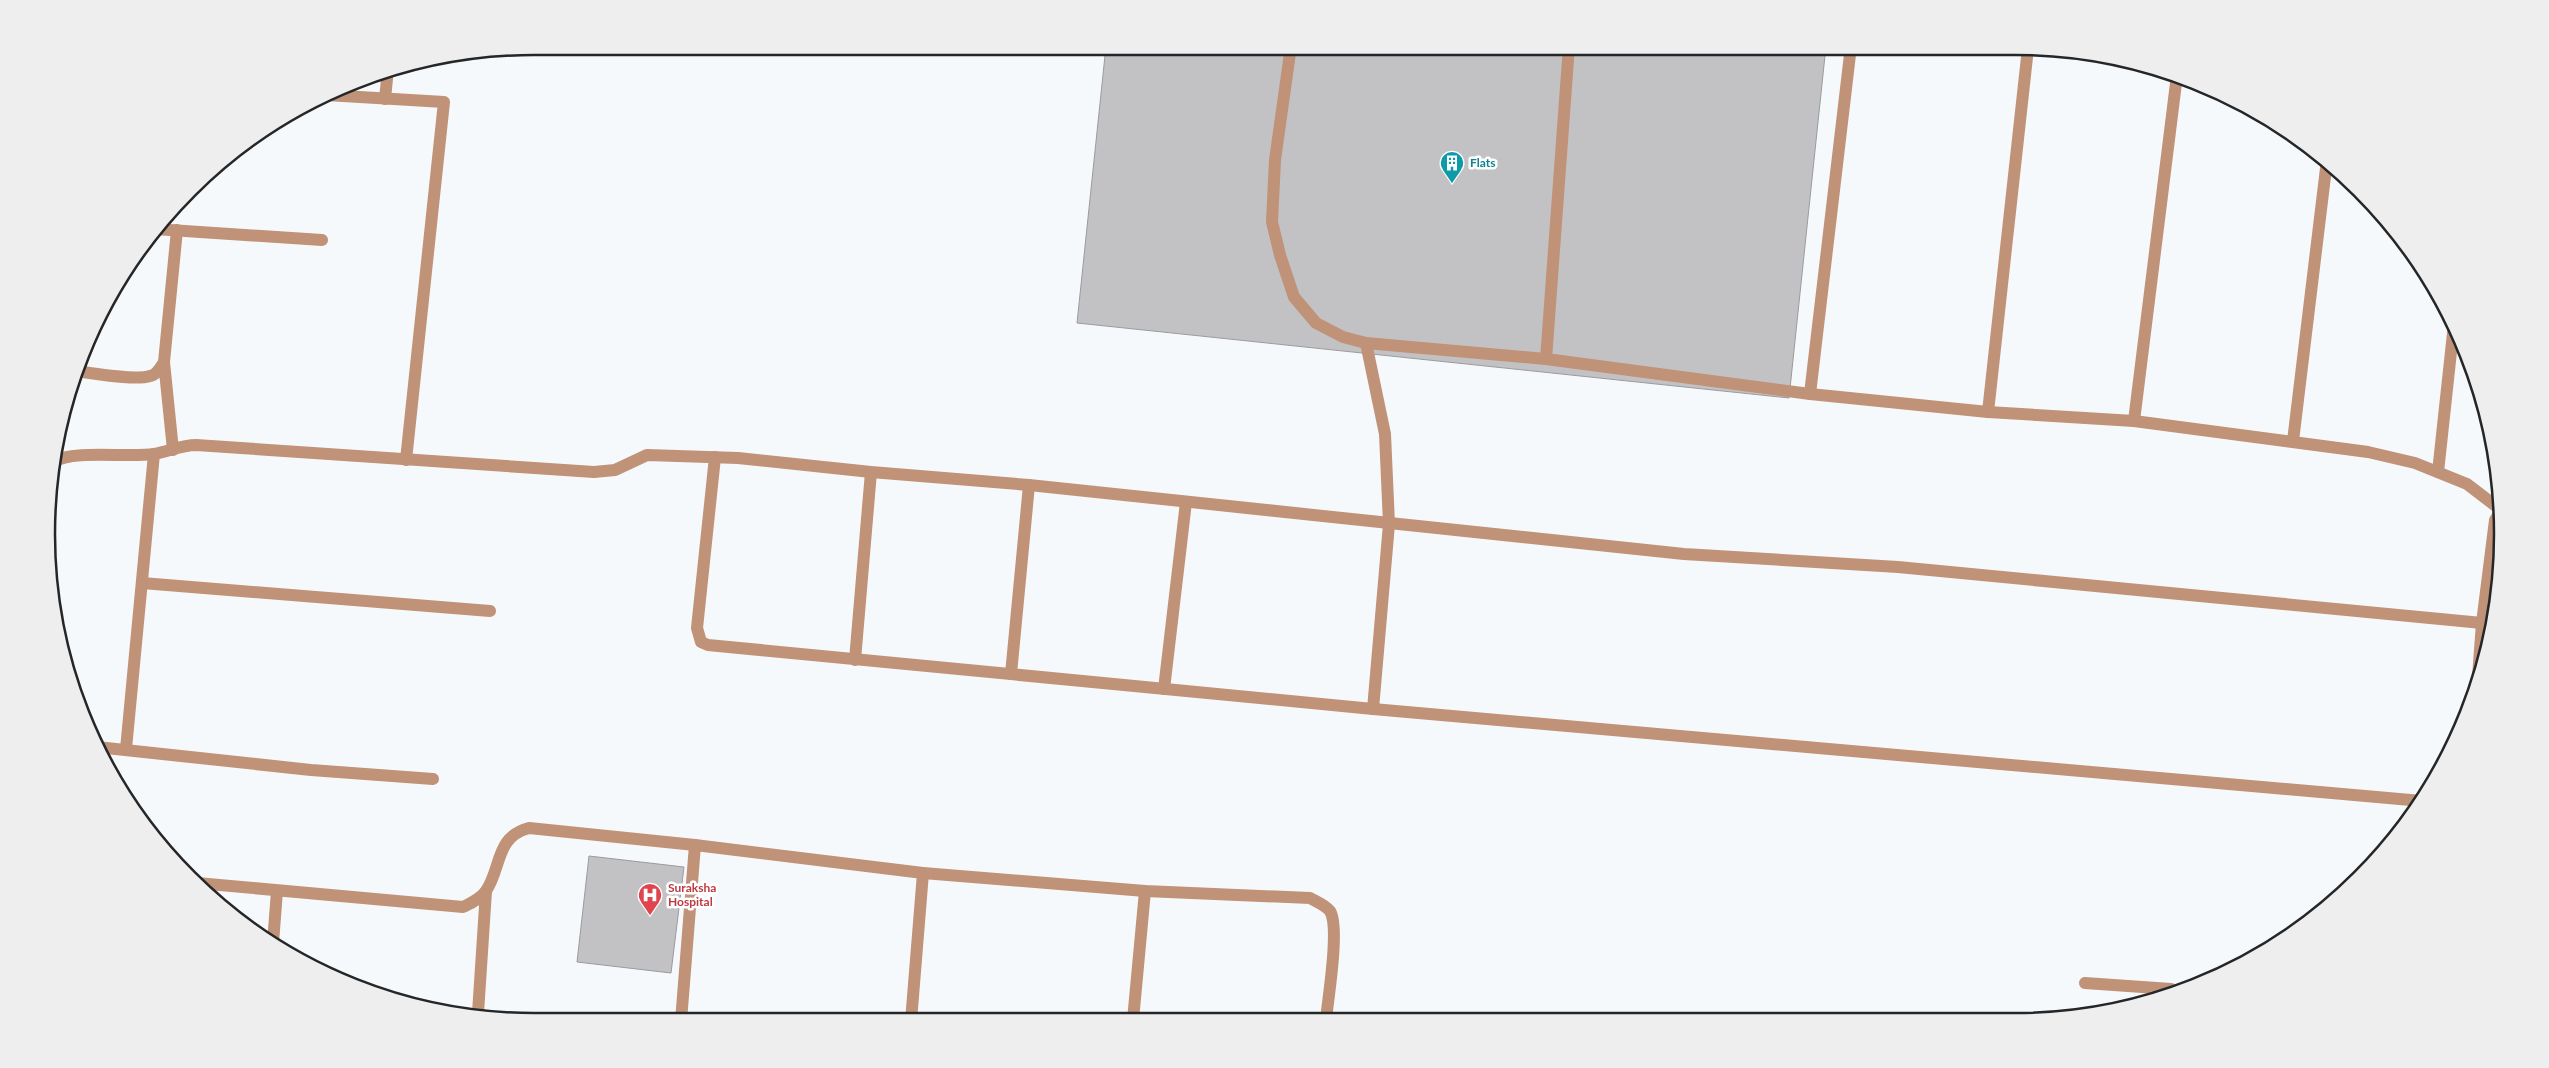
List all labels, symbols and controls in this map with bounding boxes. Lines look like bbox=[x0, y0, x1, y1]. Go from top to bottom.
building icon: Flats bbox=[1439, 150, 1465, 184]
place label: Flats bbox=[1470, 155, 1495, 170]
place label: Suraksha Hospital bbox=[668, 880, 716, 909]
hospital icon: Suraksha Hospital bbox=[637, 882, 663, 916]

